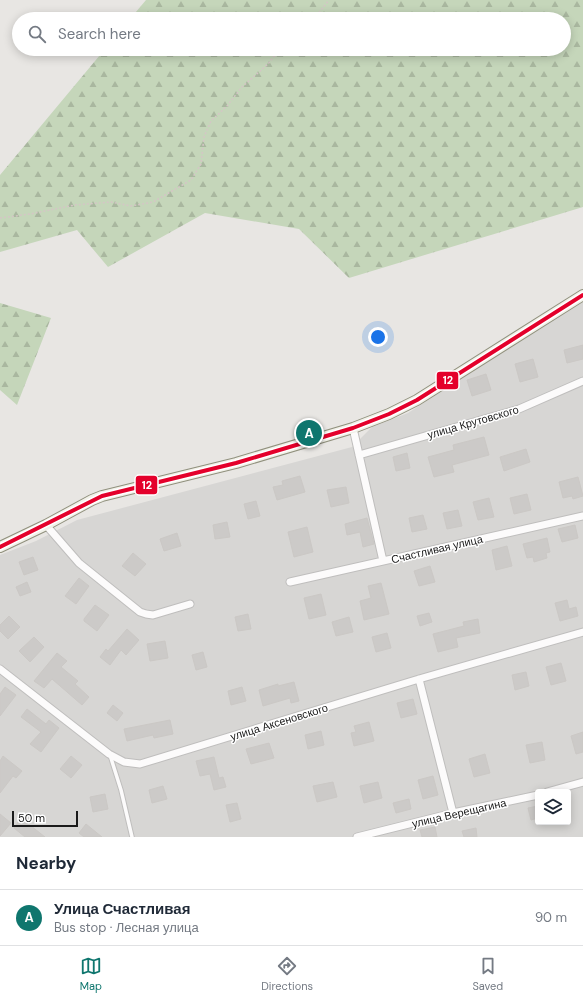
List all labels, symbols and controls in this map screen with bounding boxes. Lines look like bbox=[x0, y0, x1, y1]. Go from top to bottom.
search box bbox=[12, 12, 571, 56]
icon: search bbox=[26, 23, 48, 45]
text: Search here bbox=[58, 24, 141, 44]
your location bbox=[368, 327, 388, 347]
line badge: 12 bbox=[436, 371, 459, 390]
text: 12 bbox=[443, 373, 453, 387]
street label: улица Крутовского bbox=[426, 402, 520, 442]
pin: A bbox=[296, 418, 322, 448]
line badge: 12 bbox=[135, 475, 158, 495]
text: 12 bbox=[142, 478, 152, 492]
street label: Счастливая улица bbox=[390, 531, 485, 566]
street label: улица Аксеновского bbox=[228, 700, 330, 744]
map controls bbox=[535, 789, 571, 825]
button: layers bbox=[535, 789, 571, 825]
street label: улица Верещагина bbox=[410, 795, 508, 831]
scale bar bbox=[12, 809, 78, 828]
text: 50 m bbox=[18, 811, 45, 825]
text: Nearby bbox=[16, 852, 76, 874]
text: Улица Счастливая bbox=[54, 899, 190, 919]
text: A bbox=[24, 909, 34, 926]
text: 90 m bbox=[535, 909, 567, 926]
text: Bus stop · Лесная улица bbox=[54, 919, 199, 936]
tab: Map bbox=[80, 955, 102, 993]
tab: Directions bbox=[261, 955, 313, 993]
tab: Saved bbox=[472, 955, 503, 993]

